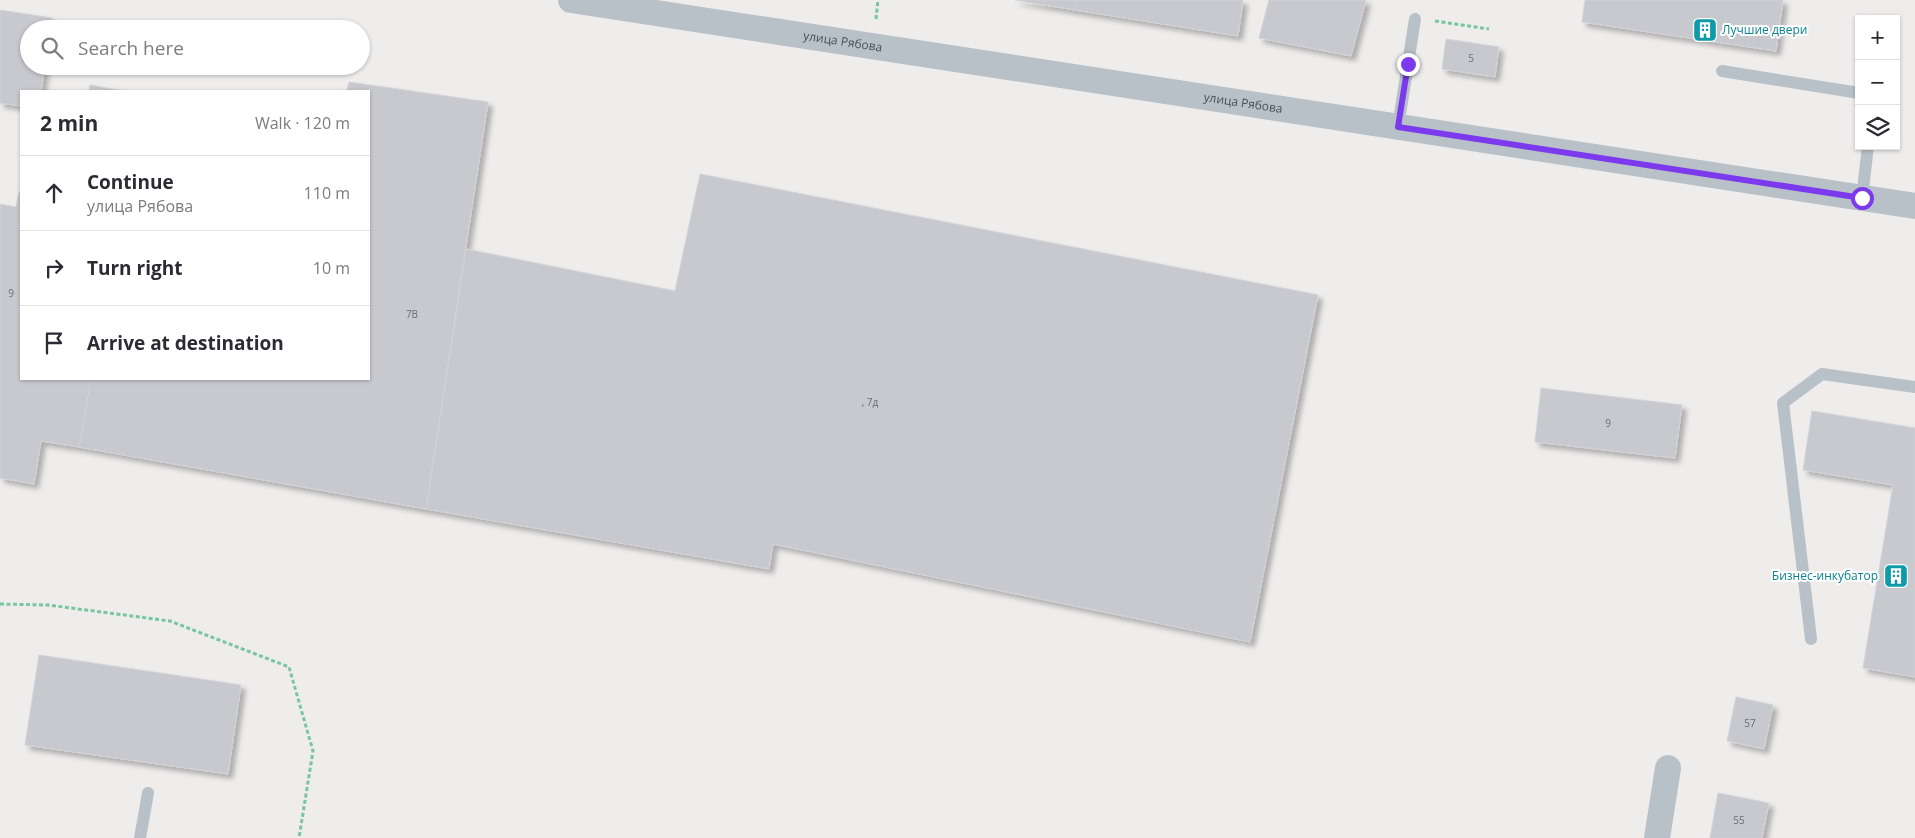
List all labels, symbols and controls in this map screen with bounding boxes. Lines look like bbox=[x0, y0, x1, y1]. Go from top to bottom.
map controls bbox=[1855, 15, 1900, 150]
button: + bbox=[1855, 15, 1900, 60]
building icon: Лучшие двери bbox=[1692, 17, 1718, 43]
search box bbox=[20, 20, 370, 75]
place label: Лучшие двери bbox=[1722, 21, 1807, 38]
street label: улица Рябова bbox=[802, 27, 884, 56]
icon: search bbox=[38, 34, 66, 62]
text: Search here bbox=[78, 35, 184, 61]
house number: 5 bbox=[1468, 51, 1474, 65]
route end bbox=[1397, 53, 1420, 76]
button: − bbox=[1855, 60, 1900, 105]
street label: улица Рябова bbox=[1203, 88, 1284, 117]
button: layers bbox=[1855, 105, 1900, 150]
text: 2 min bbox=[40, 109, 98, 137]
text: Walk · 120 m bbox=[255, 112, 350, 134]
text: Continue bbox=[87, 169, 174, 195]
icon: ahead bbox=[40, 179, 68, 207]
text: 110 m bbox=[304, 182, 350, 204]
route start bbox=[1851, 187, 1874, 210]
text: улица Рябова bbox=[87, 195, 193, 217]
icon: right bbox=[40, 254, 68, 282]
text: Turn right bbox=[87, 255, 182, 281]
text: 10 m bbox=[313, 257, 350, 279]
house number: 9 bbox=[8, 286, 14, 300]
house number: 7В bbox=[406, 307, 418, 321]
icon: arrive bbox=[40, 329, 68, 357]
text: Arrive at destination bbox=[87, 330, 284, 356]
house number: , 7д bbox=[862, 395, 879, 409]
house number: 9 bbox=[1605, 416, 1611, 430]
building icon: Бизнес-инкубатор bbox=[1883, 563, 1909, 589]
place label: Бизнес-инкубатор bbox=[1772, 567, 1878, 584]
house number: 57 bbox=[1744, 716, 1756, 730]
house number: 55 bbox=[1733, 813, 1745, 827]

